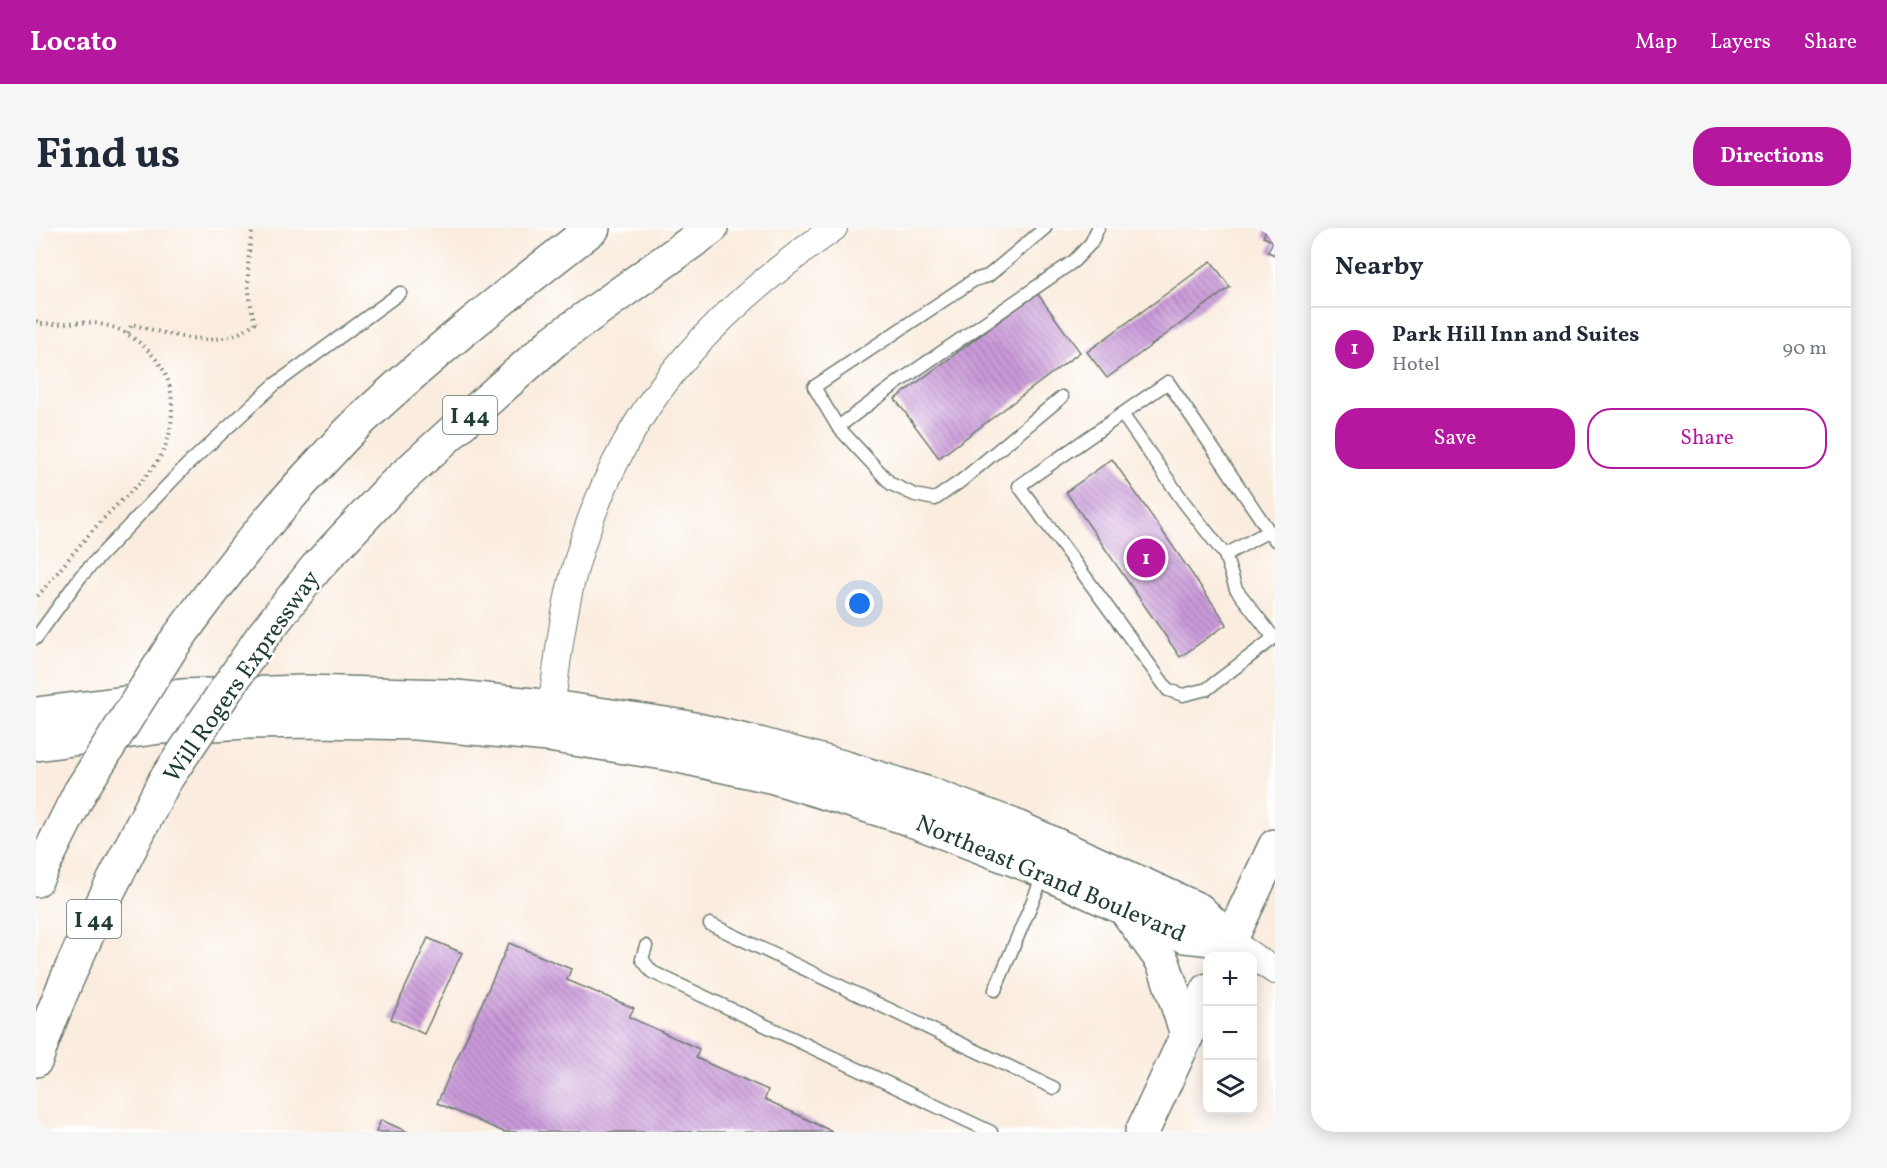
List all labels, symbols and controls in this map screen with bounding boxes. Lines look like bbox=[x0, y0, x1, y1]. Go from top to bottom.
text: Locato bbox=[30, 23, 117, 62]
text: Map bbox=[1635, 28, 1677, 57]
text: Layers bbox=[1710, 28, 1771, 57]
text: Share bbox=[1804, 28, 1857, 57]
text: Find us bbox=[36, 127, 180, 186]
button: Directions bbox=[1693, 127, 1851, 186]
text: Nearby bbox=[1335, 249, 1424, 285]
text: Park Hill Inn and Suites bbox=[1392, 320, 1639, 351]
text: 1 bbox=[1350, 335, 1359, 363]
text: 90 m bbox=[1783, 335, 1827, 363]
text: Hotel bbox=[1392, 351, 1440, 379]
road number: I 44 bbox=[443, 396, 497, 434]
button: Save bbox=[1335, 408, 1575, 469]
button: Share bbox=[1587, 408, 1827, 469]
pin: 1 bbox=[1126, 536, 1166, 580]
street label: Will Rogers Expressway bbox=[156, 564, 329, 790]
your location bbox=[845, 589, 874, 618]
street label: Northeast Grand Boulevard bbox=[910, 807, 1190, 952]
road number: I 44 bbox=[67, 900, 121, 938]
map controls bbox=[1203, 952, 1257, 1114]
button: + bbox=[1203, 952, 1257, 1006]
button: − bbox=[1203, 1006, 1257, 1060]
button: layers bbox=[1203, 1060, 1257, 1114]

